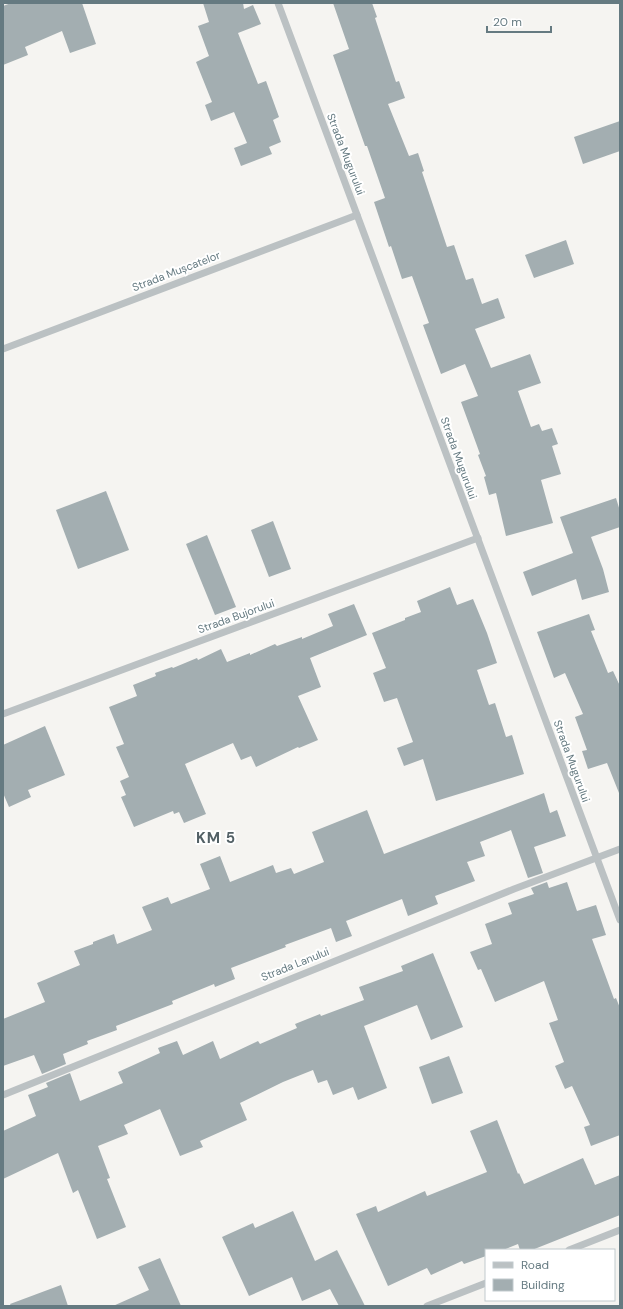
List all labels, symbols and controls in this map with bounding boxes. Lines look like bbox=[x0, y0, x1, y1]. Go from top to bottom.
scale bar bbox=[487, 8, 551, 34]
text: 20 m bbox=[493, 14, 522, 30]
street label: Strada Mugurului bbox=[324, 111, 368, 197]
street label: Strada Mușcatelor bbox=[130, 248, 222, 294]
street label: Strada Mugurului bbox=[438, 415, 480, 501]
street label: Strada Bujorului bbox=[196, 596, 276, 636]
street label: Strada Mugurului bbox=[551, 718, 593, 804]
district label: KM 5 bbox=[196, 828, 236, 848]
street label: Strada Lanului bbox=[259, 944, 331, 984]
legend bbox=[485, 1249, 615, 1301]
text: Road bbox=[521, 1257, 549, 1273]
text: Building bbox=[521, 1277, 565, 1293]

